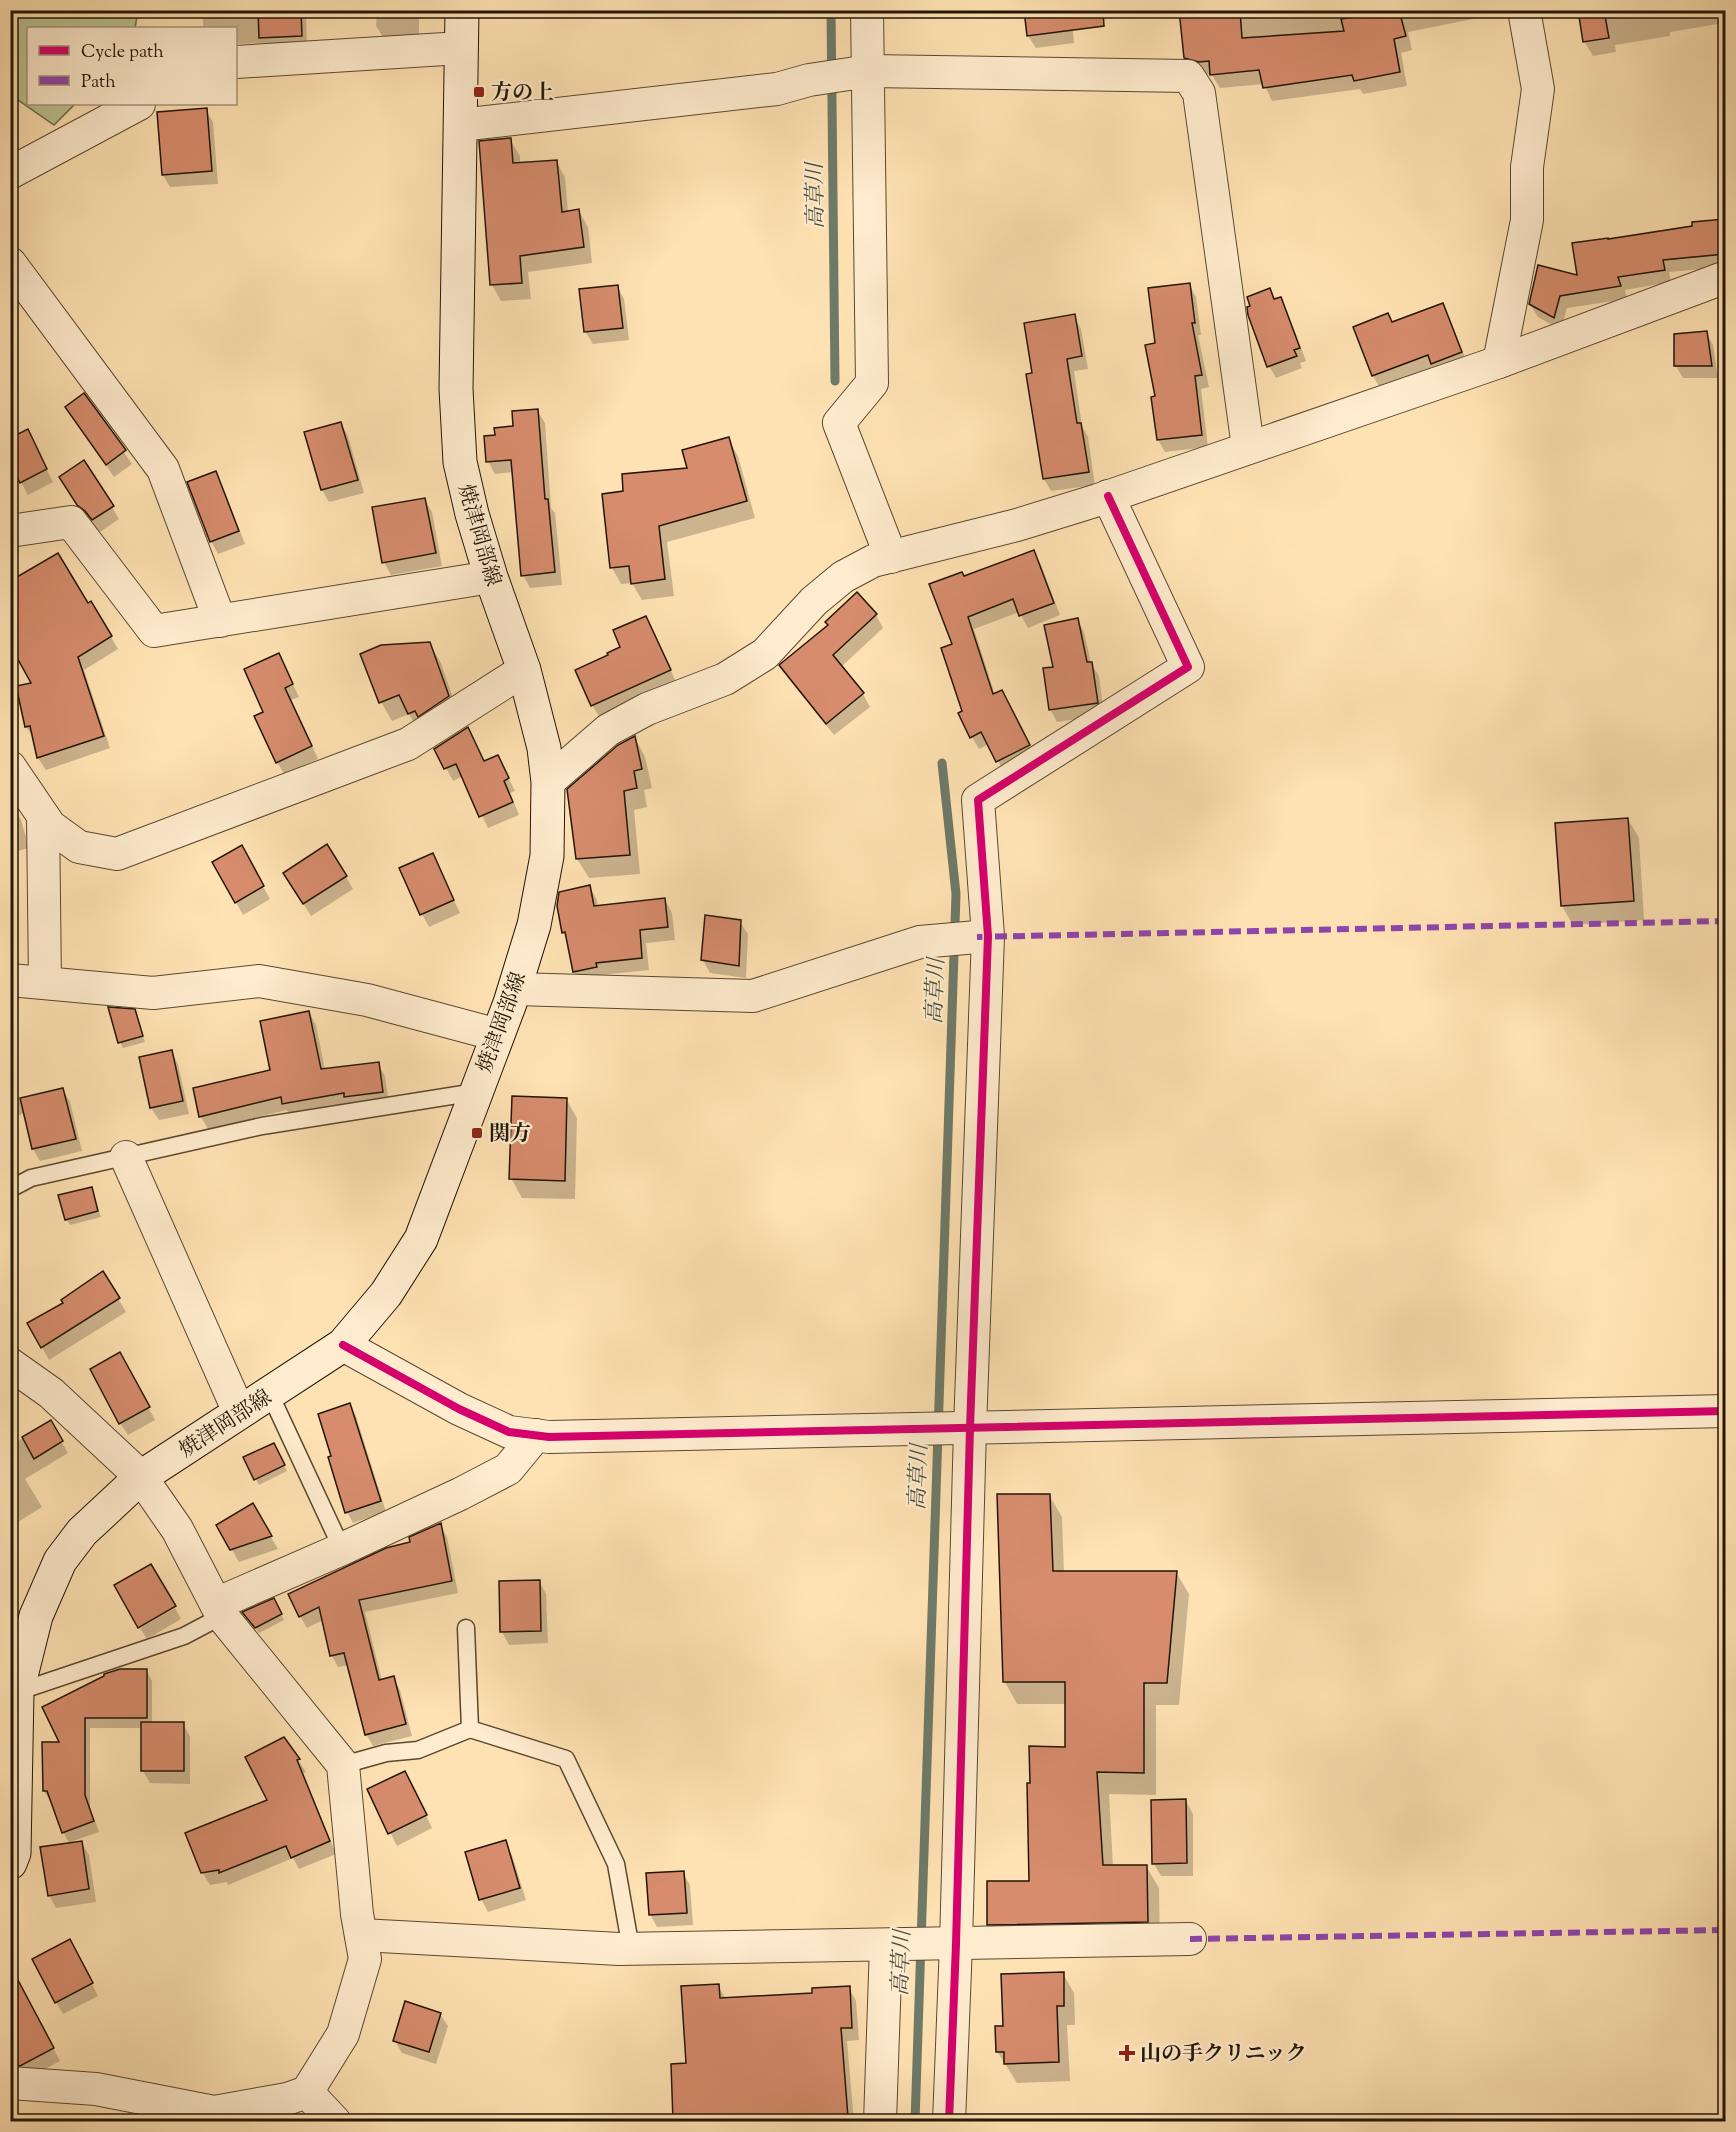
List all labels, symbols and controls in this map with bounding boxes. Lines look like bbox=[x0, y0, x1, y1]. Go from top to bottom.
legend bbox=[27, 27, 237, 105]
text: Cycle path bbox=[81, 40, 164, 66]
text: Path bbox=[81, 70, 116, 96]
place label: 方の上 bbox=[491, 79, 554, 109]
marker: 方の上 bbox=[472, 85, 486, 99]
water label: 高草川 bbox=[800, 161, 834, 229]
street label: 焼津岡部線 bbox=[449, 481, 507, 590]
water label: 高草川 bbox=[920, 956, 954, 1025]
street label: 焼津岡部線 bbox=[471, 968, 535, 1077]
place label: 関方 bbox=[489, 1120, 531, 1150]
marker: 関方 bbox=[470, 1126, 484, 1140]
street label: 焼津岡部線 bbox=[174, 1384, 278, 1466]
water label: 高草川 bbox=[903, 1442, 937, 1511]
water label: 高草川 bbox=[886, 1928, 920, 1997]
place label: 山の手クリニック bbox=[1140, 2040, 1307, 2070]
marker: 山の手クリニック bbox=[1118, 2044, 1136, 2062]

